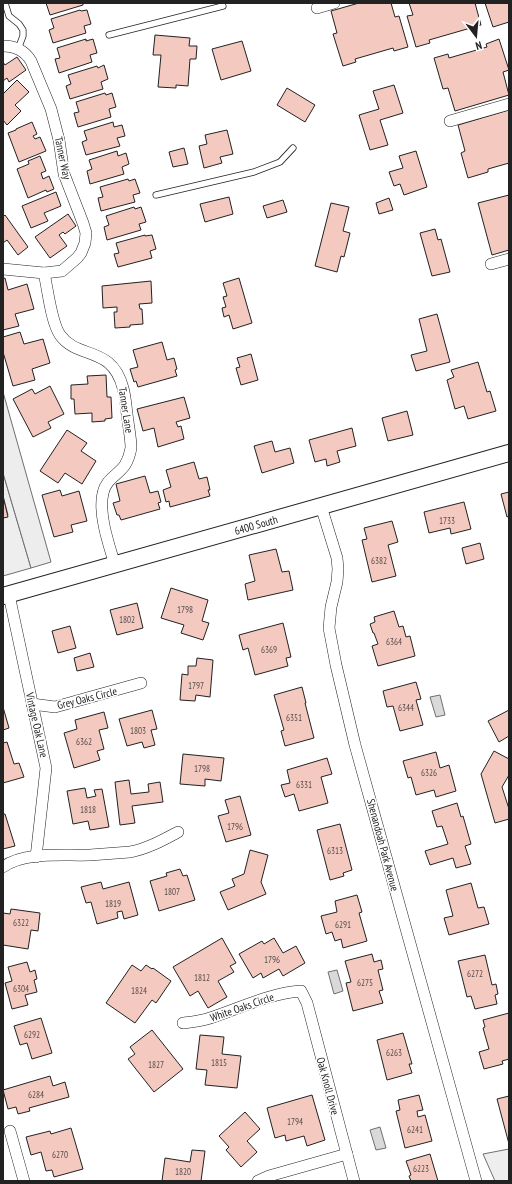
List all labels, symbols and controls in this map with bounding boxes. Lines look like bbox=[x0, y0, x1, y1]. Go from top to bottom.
north arrow bbox=[456, 16, 496, 56]
text: N bbox=[474, 38, 484, 53]
street label: Tanner Way bbox=[52, 135, 75, 181]
street label: Tanner Lane bbox=[115, 386, 137, 434]
street label: 6400 South bbox=[233, 512, 279, 538]
house number: 1733 bbox=[439, 515, 455, 526]
house number: 6382 bbox=[371, 555, 387, 566]
house number: 1798 bbox=[177, 604, 193, 615]
house number: 1802 bbox=[119, 614, 135, 625]
house number: 6364 bbox=[386, 636, 402, 647]
house number: 6369 bbox=[261, 644, 277, 655]
house number: 1797 bbox=[188, 680, 204, 691]
street label: Grey Oaks Circle bbox=[56, 684, 119, 712]
street label: Vintage Oak Lane bbox=[22, 690, 51, 759]
house number: 6344 bbox=[398, 702, 414, 713]
house number: 6351 bbox=[286, 712, 302, 723]
house number: 1803 bbox=[130, 725, 146, 736]
house number: 6362 bbox=[76, 736, 92, 747]
house number: 1798 bbox=[194, 763, 210, 774]
house number: 6326 bbox=[421, 767, 437, 778]
house number: 6331 bbox=[296, 779, 312, 790]
street label: Shenandoah Park Avenue bbox=[364, 797, 402, 893]
house number: 1818 bbox=[80, 804, 96, 815]
house number: 1796 bbox=[227, 821, 243, 832]
house number: 6313 bbox=[327, 845, 343, 856]
house number: 1807 bbox=[164, 886, 180, 897]
house number: 1819 bbox=[105, 898, 121, 909]
house number: 6322 bbox=[13, 917, 29, 928]
house number: 6291 bbox=[335, 919, 351, 930]
house number: 1796 bbox=[264, 954, 280, 965]
house number: 6272 bbox=[467, 968, 483, 979]
house number: 1812 bbox=[194, 972, 210, 983]
house number: 6275 bbox=[357, 977, 373, 988]
house number: 6304 bbox=[13, 983, 29, 994]
house number: 1824 bbox=[131, 985, 147, 996]
street label: White Oaks Circle bbox=[208, 989, 276, 1024]
house number: 6292 bbox=[24, 1029, 40, 1040]
house number: 6263 bbox=[386, 1047, 402, 1058]
street label: Oak Knoll Drive bbox=[314, 1056, 343, 1117]
house number: 1815 bbox=[211, 1057, 227, 1068]
house number: 1827 bbox=[148, 1059, 164, 1070]
house number: 6284 bbox=[28, 1089, 44, 1100]
house number: 1794 bbox=[287, 1116, 303, 1127]
house number: 6241 bbox=[407, 1124, 423, 1135]
house number: 6270 bbox=[52, 1149, 68, 1160]
house number: 6223 bbox=[413, 1163, 429, 1174]
house number: 1820 bbox=[175, 1166, 191, 1177]

